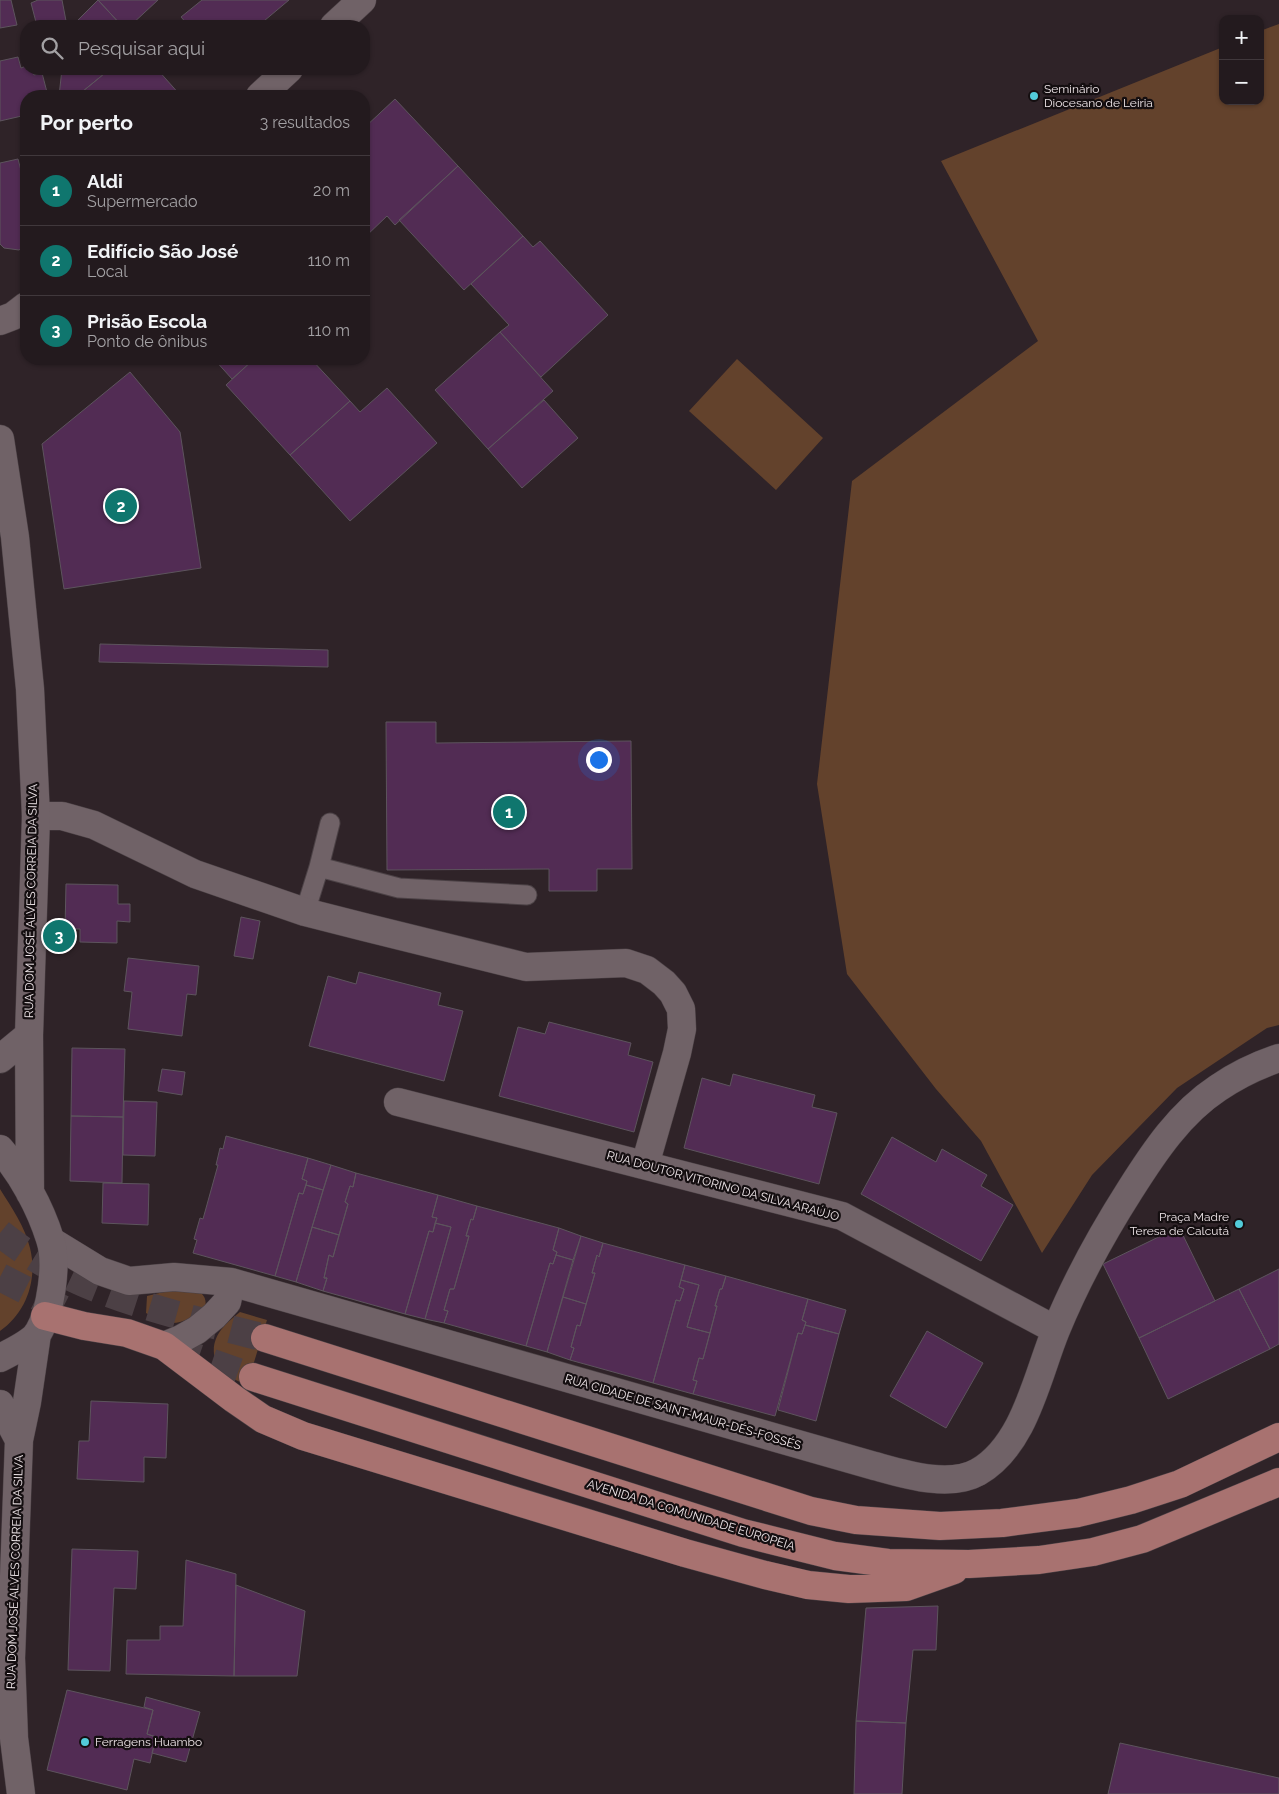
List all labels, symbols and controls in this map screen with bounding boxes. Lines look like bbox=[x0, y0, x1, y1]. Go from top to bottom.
map controls bbox=[1219, 15, 1264, 105]
button: + bbox=[1219, 15, 1264, 60]
search box bbox=[20, 20, 370, 75]
icon: search bbox=[38, 34, 66, 62]
text: Pesquisar aqui bbox=[78, 37, 205, 59]
button: − bbox=[1219, 60, 1264, 105]
place label: Seminário Diocesano de Leiria bbox=[1044, 82, 1153, 110]
marker: Seminário Diocesano de Leiria bbox=[1028, 90, 1040, 102]
text: Por perto bbox=[40, 110, 133, 135]
text: 3 resultados bbox=[260, 113, 350, 132]
text: Aldi bbox=[87, 170, 123, 192]
text: 1 bbox=[52, 181, 60, 200]
text: 20 m bbox=[313, 181, 350, 200]
text: Supermercado bbox=[87, 192, 198, 211]
text: Edifício São José bbox=[87, 240, 238, 262]
text: 2 bbox=[51, 251, 61, 270]
text: 110 m bbox=[308, 251, 350, 270]
text: Local bbox=[87, 262, 128, 281]
text: Prisão Escola bbox=[87, 310, 207, 332]
text: 3 bbox=[52, 321, 60, 340]
text: 110 m bbox=[308, 321, 350, 340]
text: Ponto de ônibus bbox=[87, 332, 207, 351]
pin: 2 bbox=[105, 487, 137, 525]
your location bbox=[586, 747, 612, 773]
street label: RUA DOM JOSÉ ALVES CORREIA DA SILVA bbox=[22, 784, 40, 1018]
pin: 1 bbox=[493, 793, 525, 831]
pin: 3 bbox=[43, 917, 75, 955]
street label: RUA DOUTOR VITORINO DA SILVA ARAÚJO bbox=[605, 1148, 841, 1224]
place label: Praça Madre Teresa de Calcutá bbox=[1130, 1210, 1229, 1238]
marker: Praça Madre Teresa de Calcutá bbox=[1233, 1218, 1245, 1230]
street label: RUA CIDADE DE SAINT-MAUR-DÉS-FOSSÉS bbox=[563, 1371, 803, 1453]
street label: RUA DOM JOSÉ ALVES CORREIA DA SILVA bbox=[4, 1455, 26, 1689]
street label: AVENIDA DA COMUNIDADE EUROPEIA bbox=[585, 1477, 797, 1553]
place label: Ferragens Huambo bbox=[95, 1735, 202, 1749]
marker: Ferragens Huambo bbox=[79, 1736, 91, 1748]

